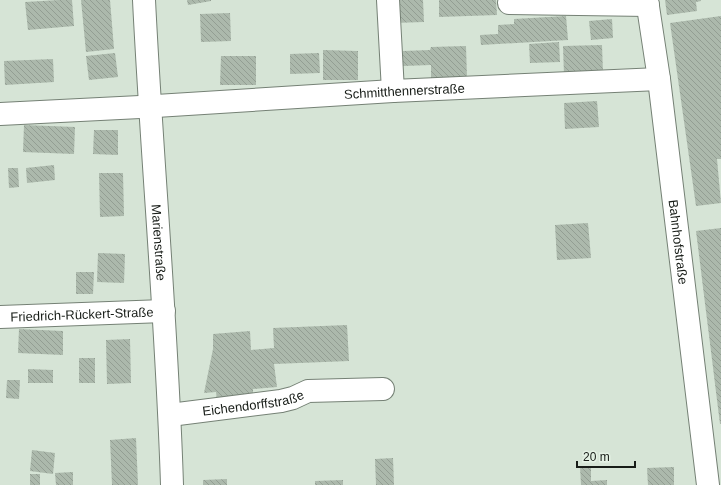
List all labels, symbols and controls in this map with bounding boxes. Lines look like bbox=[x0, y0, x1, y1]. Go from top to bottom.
street label: Schmitthennerstraße bbox=[344, 80, 465, 102]
street label: Bahnhofstraße bbox=[666, 199, 691, 285]
street label: Marienstraße bbox=[149, 204, 169, 281]
street label: Friedrich-Rückert-Straße bbox=[10, 304, 154, 324]
street label: Eichendorffstraße bbox=[202, 387, 306, 418]
scale bar bbox=[577, 443, 635, 469]
text: 20 m bbox=[583, 450, 610, 464]

